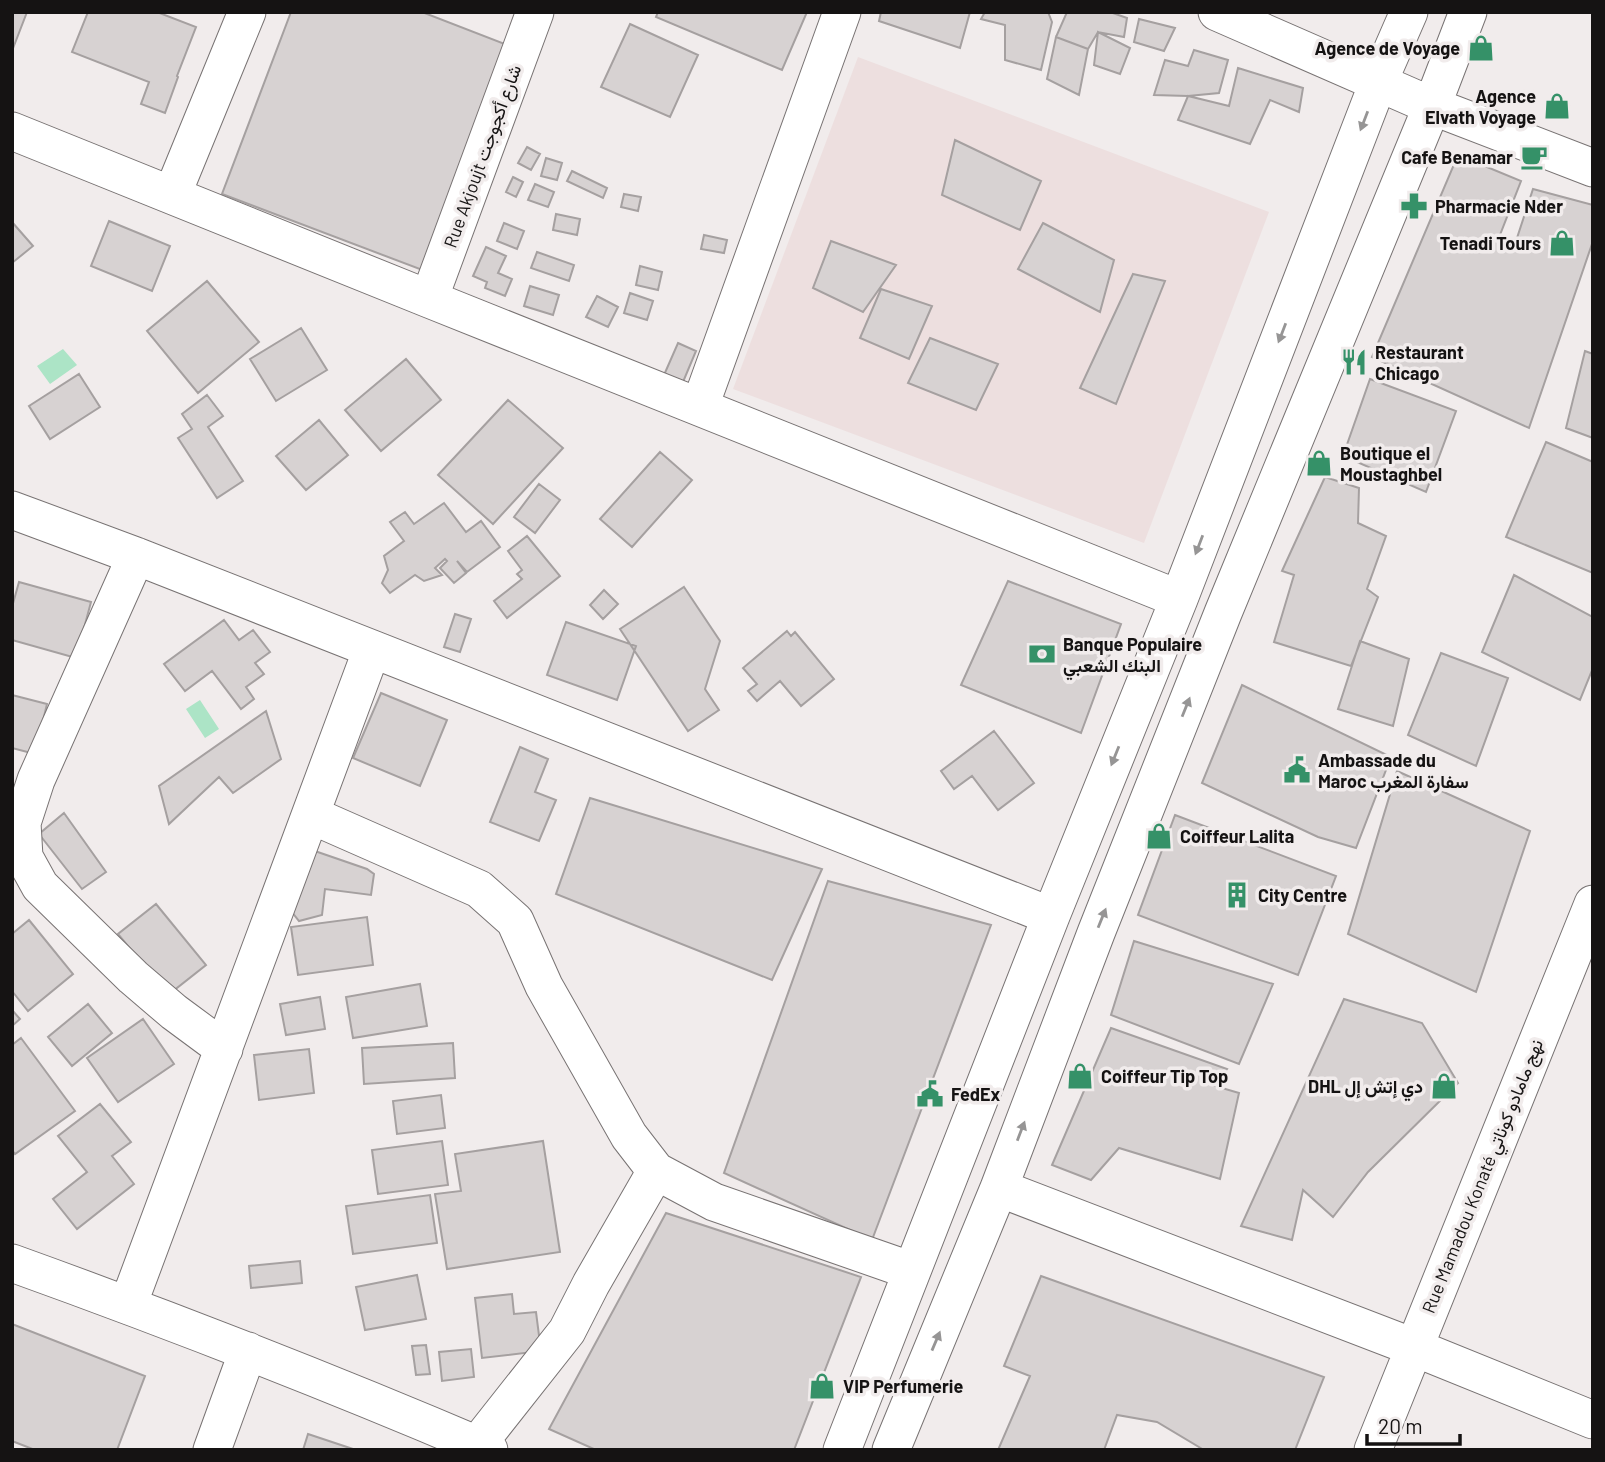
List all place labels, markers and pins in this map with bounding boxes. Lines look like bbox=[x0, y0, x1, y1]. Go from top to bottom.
shop icon: Agence de Voyage bbox=[1466, 33, 1496, 63]
place label: Agence de Voyage bbox=[1315, 37, 1460, 59]
place label: Agence Elvath Voyage bbox=[1425, 85, 1536, 128]
shop icon: Agence Elvath Voyage bbox=[1542, 91, 1572, 121]
cafe icon: Cafe Benamar bbox=[1519, 142, 1549, 172]
place label: Cafe Benamar bbox=[1401, 146, 1513, 168]
pharmacy icon: Pharmacie Nder bbox=[1399, 191, 1429, 221]
place label: Pharmacie Nder bbox=[1435, 195, 1563, 217]
shop icon: Tenadi Tours bbox=[1547, 228, 1577, 258]
place label: Tenadi Tours bbox=[1440, 232, 1541, 254]
place label: Restaurant Chicago bbox=[1375, 341, 1464, 384]
restaurant icon: Restaurant Chicago bbox=[1339, 347, 1369, 377]
place label: Boutique el Moustaghbel bbox=[1340, 442, 1442, 485]
shop icon: Boutique el Moustaghbel bbox=[1304, 448, 1334, 478]
place label: Banque Populaire البنك الشعبي bbox=[1063, 633, 1202, 681]
bank icon: Banque Populaire البنك الشعبي bbox=[1027, 639, 1057, 669]
place label: Ambassade du Maroc سفارة المغرب bbox=[1318, 749, 1469, 793]
public building icon: Ambassade du Maroc سفارة المغرب bbox=[1282, 755, 1312, 785]
shop icon: Coiffeur Lalita bbox=[1144, 821, 1174, 851]
place label: Coiffeur Lalita bbox=[1180, 825, 1294, 847]
building icon: City Centre bbox=[1222, 880, 1252, 910]
place label: City Centre bbox=[1258, 884, 1347, 906]
shop icon: Coiffeur Tip Top bbox=[1065, 1061, 1095, 1091]
place label: Coiffeur Tip Top bbox=[1101, 1065, 1228, 1087]
shop icon: DHL دي إتش إل bbox=[1429, 1071, 1459, 1101]
place label: DHL دي إتش إل bbox=[1308, 1075, 1423, 1102]
public building icon: FedEx bbox=[915, 1079, 945, 1109]
place label: FedEx bbox=[951, 1083, 1001, 1105]
shop icon: VIP Perfumerie bbox=[807, 1371, 837, 1401]
place label: VIP Perfumerie bbox=[843, 1375, 963, 1397]

